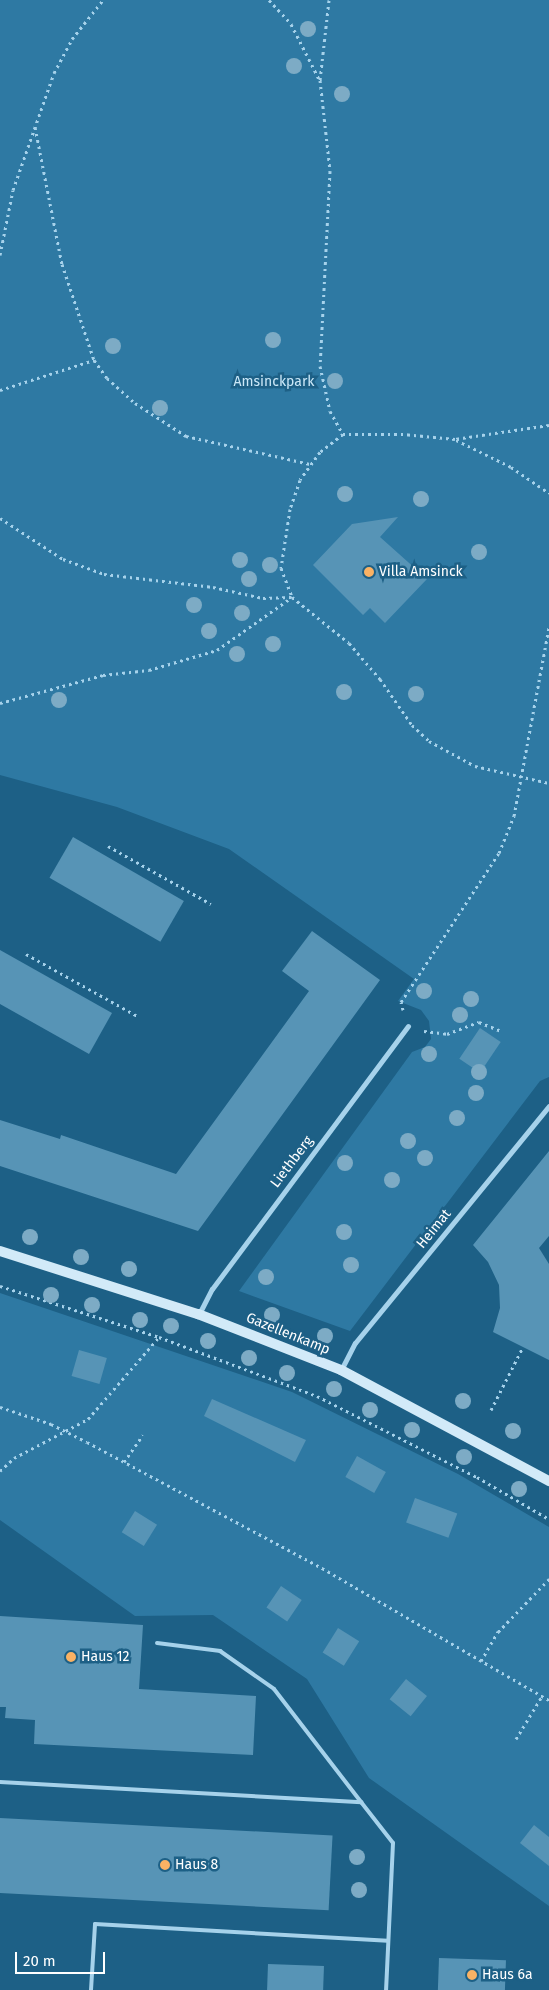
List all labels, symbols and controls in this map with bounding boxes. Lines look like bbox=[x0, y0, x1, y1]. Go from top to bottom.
park label: Amsinckpark bbox=[234, 374, 314, 390]
place label: Villa Amsinck bbox=[379, 564, 463, 580]
marker: Villa Amsinck bbox=[363, 566, 375, 578]
street label: Liethberg bbox=[267, 1133, 317, 1191]
street label: Heimat bbox=[413, 1206, 455, 1252]
street label: Gazellenkamp bbox=[244, 1310, 332, 1358]
place label: Haus 12 bbox=[81, 1649, 130, 1665]
marker: Haus 12 bbox=[65, 1651, 77, 1663]
place label: Haus 8 bbox=[175, 1857, 218, 1873]
marker: Haus 8 bbox=[159, 1859, 171, 1871]
scale bar bbox=[18, 1942, 108, 1974]
text: 20 m bbox=[23, 1952, 56, 1970]
place label: Haus 6a bbox=[482, 1967, 533, 1983]
marker: Haus 6a bbox=[466, 1969, 478, 1981]

